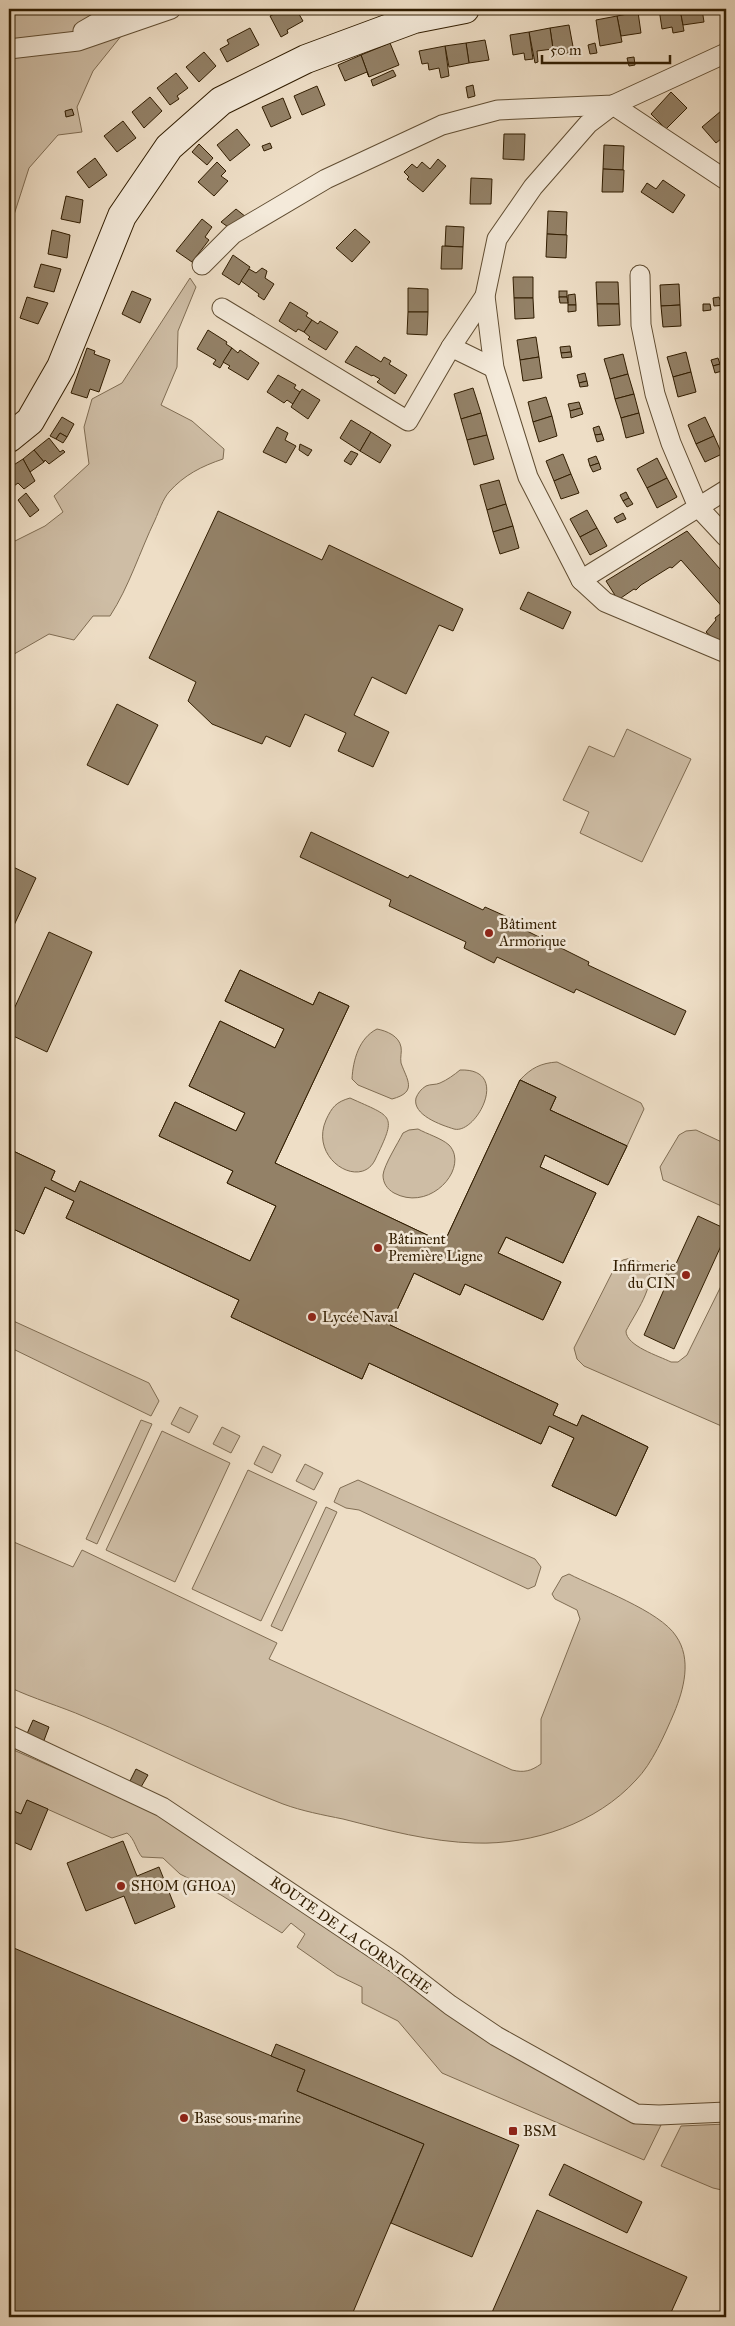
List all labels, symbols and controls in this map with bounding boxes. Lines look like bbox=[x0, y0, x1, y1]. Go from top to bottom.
scale bar bbox=[542, 32, 670, 64]
text: 50 m bbox=[550, 41, 582, 59]
place label: Bâtiment Armorique bbox=[498, 915, 566, 951]
marker: Bâtiment Armorique bbox=[483, 927, 495, 939]
place label: Bâtiment Première Ligne bbox=[388, 1230, 483, 1265]
marker: Bâtiment Première Ligne bbox=[372, 1242, 384, 1254]
place label: Infirmerie du CIN bbox=[612, 1257, 676, 1292]
marker: Infirmerie du CIN bbox=[680, 1269, 692, 1281]
place label: Lycée Naval bbox=[322, 1308, 399, 1326]
marker: Lycée Naval bbox=[306, 1311, 318, 1323]
street label: ROUTE DE LA CORNICHE bbox=[267, 1872, 435, 1998]
place label: SHOM (GHOA) bbox=[131, 1877, 236, 1896]
marker: SHOM (GHOA) bbox=[115, 1880, 127, 1892]
place label: Base sous-marine bbox=[194, 2109, 301, 2127]
marker: Base sous-marine bbox=[178, 2112, 190, 2124]
place label: BSM bbox=[523, 2122, 557, 2140]
marker: BSM bbox=[507, 2125, 519, 2137]

